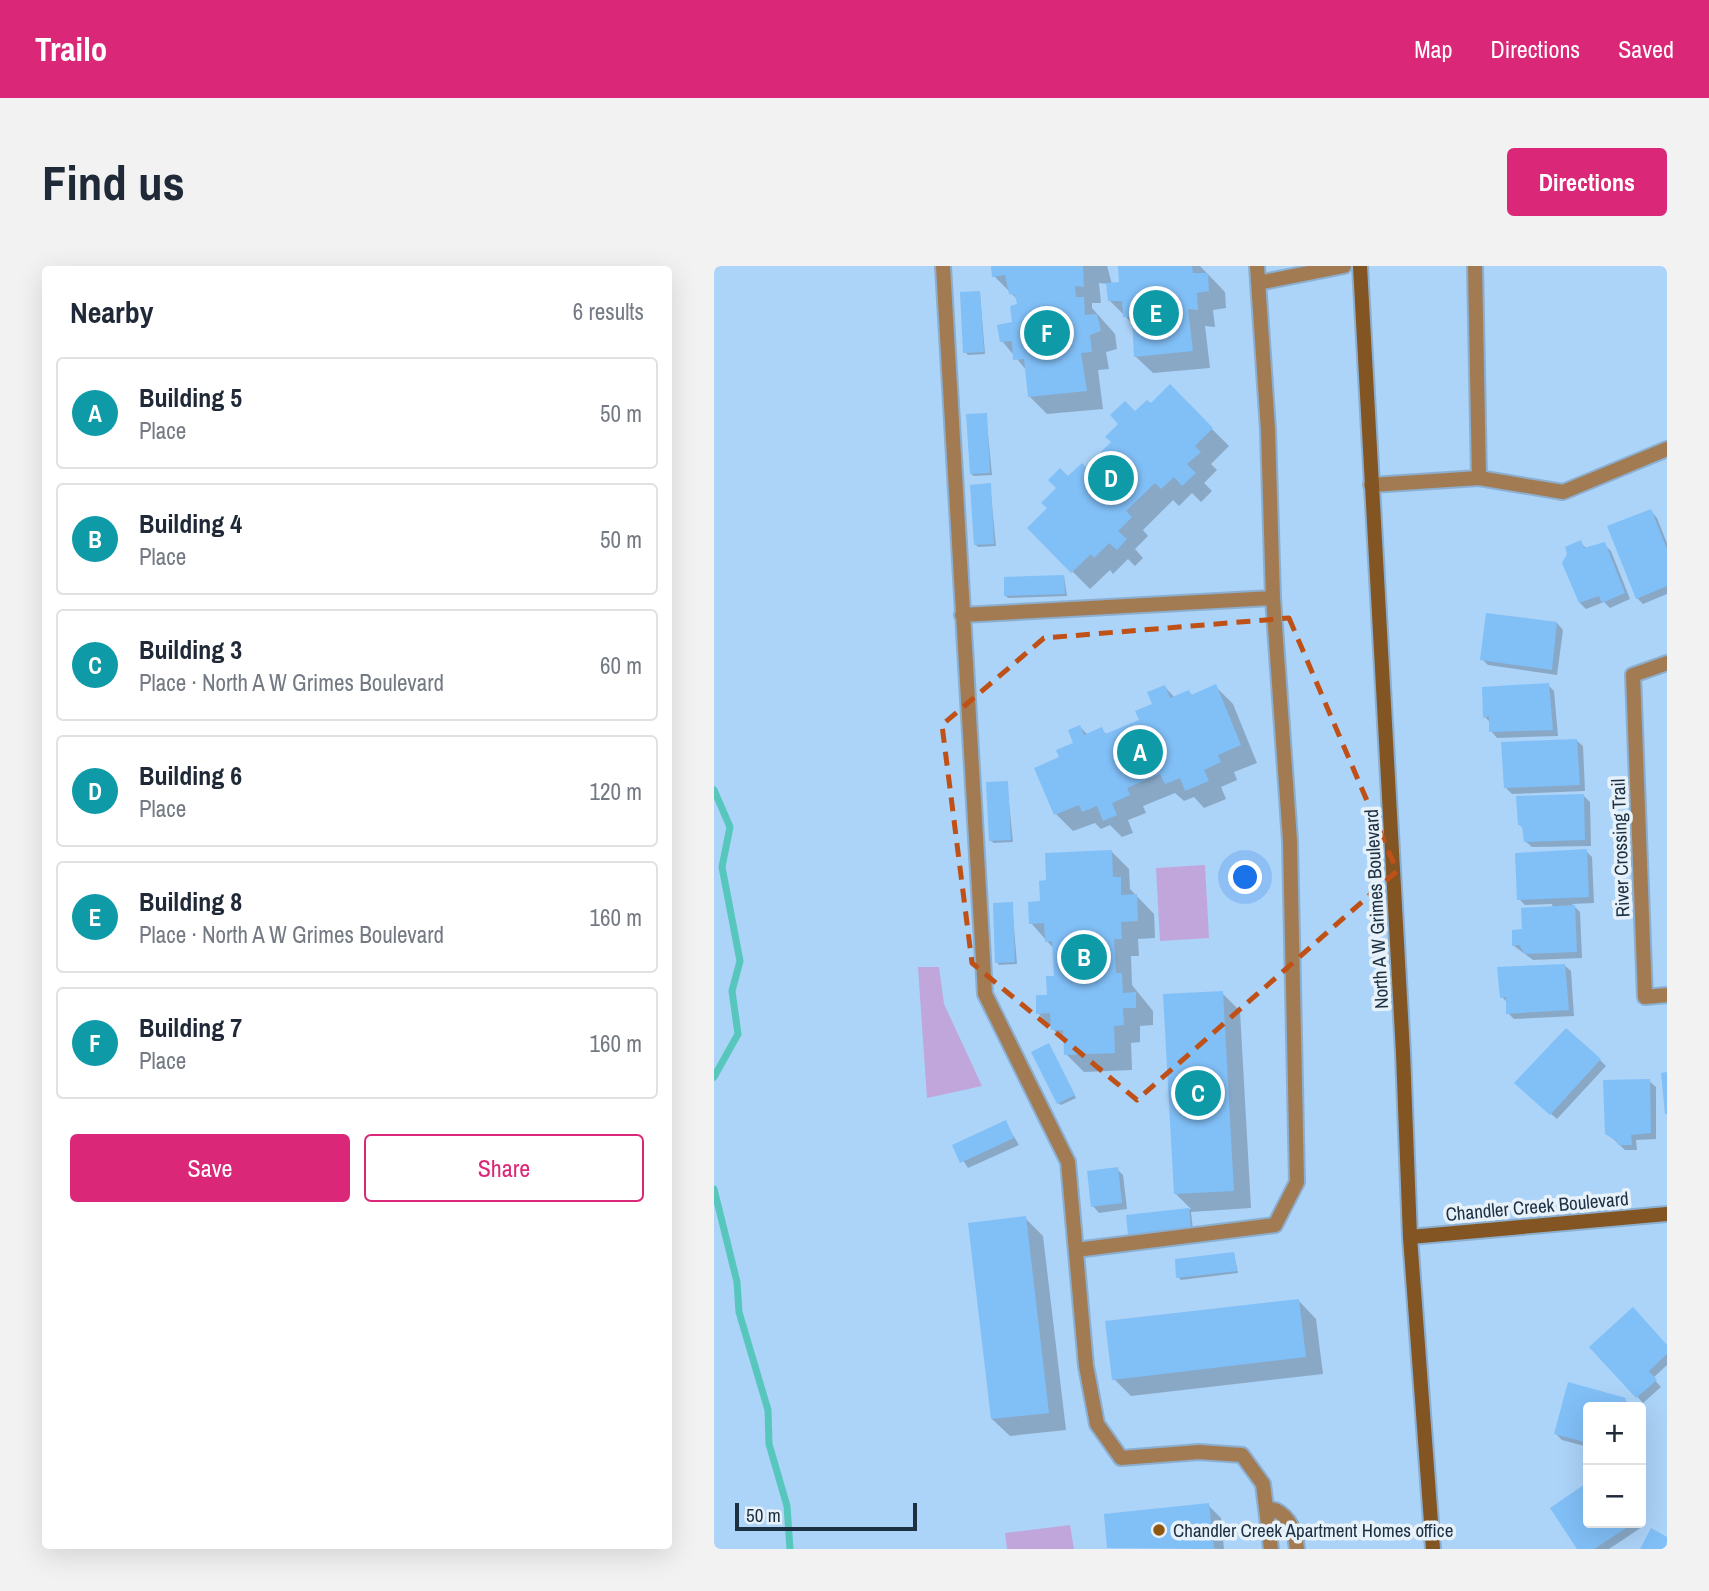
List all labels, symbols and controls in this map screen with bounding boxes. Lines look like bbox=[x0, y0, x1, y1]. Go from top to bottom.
text: Trailo bbox=[35, 27, 107, 71]
text: Map bbox=[1414, 33, 1452, 65]
text: Directions bbox=[1490, 33, 1580, 65]
text: Saved bbox=[1618, 33, 1674, 65]
button: Directions bbox=[1507, 148, 1667, 216]
text: Find us bbox=[42, 149, 185, 215]
pin: E bbox=[1133, 287, 1179, 339]
text: Nearby bbox=[70, 292, 153, 332]
text: 6 results bbox=[573, 296, 644, 327]
pin: F bbox=[1024, 307, 1070, 359]
text: Building 5 bbox=[139, 380, 242, 415]
text: A bbox=[88, 398, 102, 429]
text: 50 m bbox=[600, 398, 642, 429]
text: Place bbox=[139, 415, 186, 446]
pin: D bbox=[1088, 452, 1134, 504]
text: Building 4 bbox=[139, 506, 242, 541]
text: B bbox=[88, 524, 102, 555]
text: 50 m bbox=[600, 524, 642, 555]
text: Place bbox=[139, 541, 186, 572]
text: Building 3 bbox=[139, 632, 242, 667]
text: C bbox=[88, 650, 102, 681]
text: 60 m bbox=[600, 650, 642, 681]
text: Place · North A W Grimes Boulevard bbox=[139, 667, 444, 698]
pin: A bbox=[1117, 726, 1163, 778]
text: Building 6 bbox=[139, 758, 242, 793]
text: D bbox=[88, 776, 102, 807]
text: 120 m bbox=[590, 776, 642, 807]
street label: River Crossing Trail bbox=[1605, 778, 1635, 918]
text: Place bbox=[139, 793, 186, 824]
street label: North A W Grimes Boulevard bbox=[1358, 808, 1394, 1010]
your location bbox=[1228, 860, 1262, 894]
text: Building 8 bbox=[139, 884, 242, 919]
text: E bbox=[89, 902, 101, 933]
text: 160 m bbox=[590, 902, 642, 933]
text: Place · North A W Grimes Boulevard bbox=[139, 919, 444, 950]
pin: B bbox=[1061, 931, 1107, 983]
text: Building 7 bbox=[139, 1010, 242, 1045]
text: F bbox=[89, 1028, 101, 1059]
text: 160 m bbox=[590, 1028, 642, 1059]
text: Place bbox=[139, 1045, 186, 1076]
pin: C bbox=[1175, 1067, 1221, 1119]
button: Save bbox=[70, 1134, 350, 1202]
button: Share bbox=[364, 1134, 644, 1202]
street label: Chandler Creek Boulevard bbox=[1444, 1185, 1630, 1227]
map controls bbox=[1583, 1402, 1646, 1528]
button: + bbox=[1583, 1402, 1646, 1465]
button: − bbox=[1583, 1465, 1646, 1528]
scale bar bbox=[735, 1500, 917, 1532]
text: 50 m bbox=[746, 1502, 781, 1528]
place label: Chandler Creek Apartment Homes office bbox=[1173, 1517, 1453, 1543]
marker: Chandler Creek Apartment Homes office bbox=[1151, 1522, 1167, 1538]

